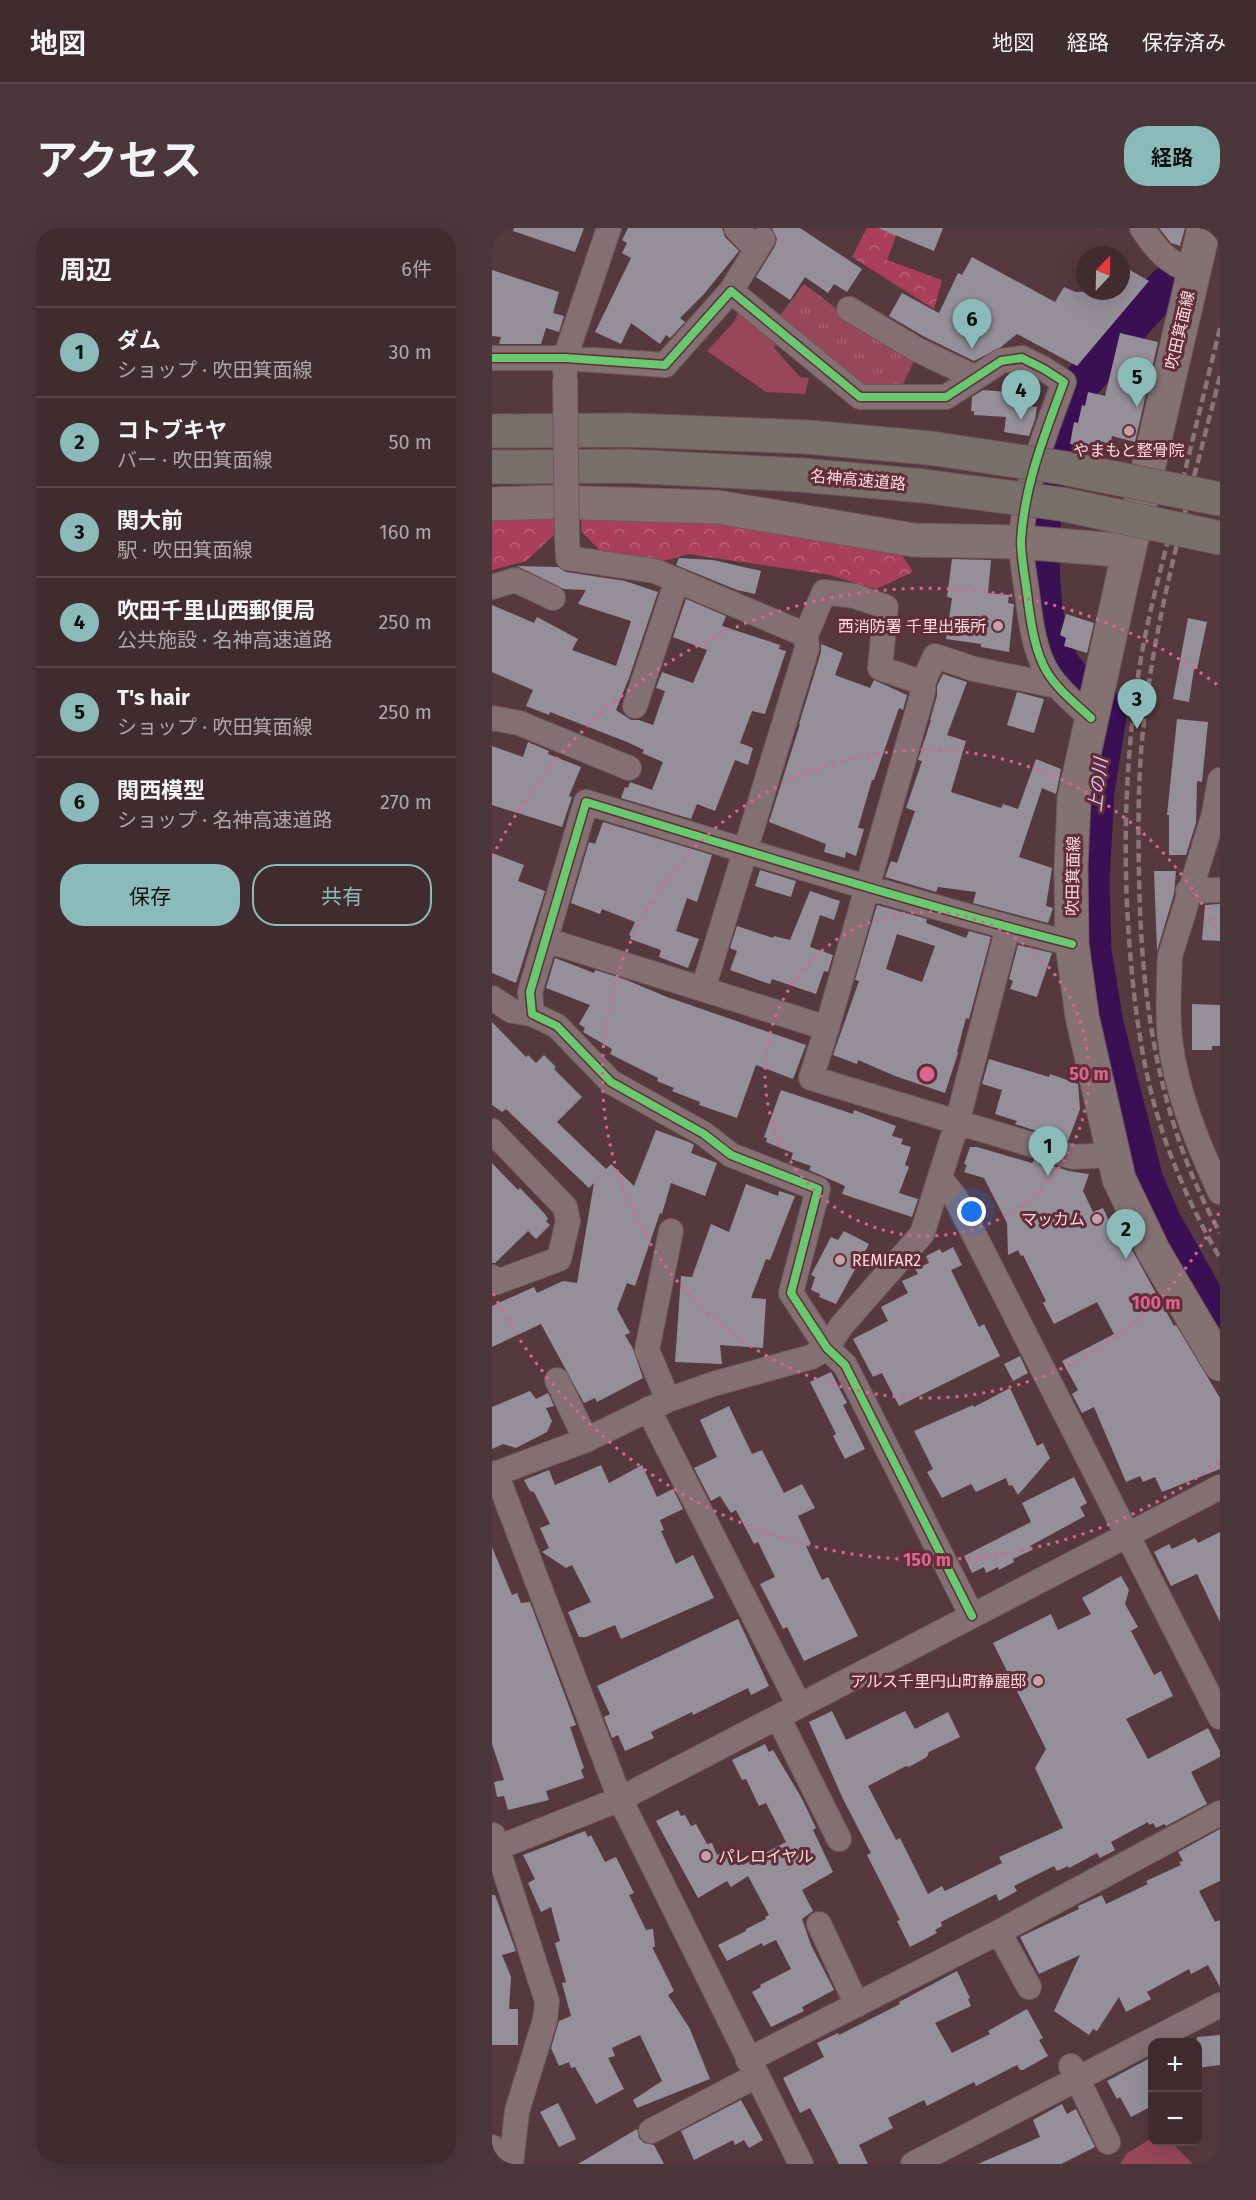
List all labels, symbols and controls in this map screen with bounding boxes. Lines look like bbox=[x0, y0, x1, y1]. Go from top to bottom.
text: 地図 bbox=[30, 27, 86, 60]
text: 地図 bbox=[992, 30, 1034, 56]
text: 経路 bbox=[1067, 30, 1109, 56]
text: 保存済み bbox=[1142, 30, 1226, 56]
button: 経路 bbox=[1124, 126, 1220, 186]
text: アクセス bbox=[36, 136, 202, 186]
north arrow bbox=[1076, 246, 1130, 300]
text: 周辺 bbox=[60, 255, 112, 286]
text: 6件 bbox=[401, 257, 432, 281]
street label: 吹田箕面線 bbox=[1162, 289, 1198, 371]
pin: 6 bbox=[952, 300, 992, 349]
text: ダム bbox=[117, 327, 161, 354]
text: 1 bbox=[75, 340, 84, 364]
text: 30 m bbox=[388, 340, 432, 364]
text: ショップ · 吹田箕面線 bbox=[117, 358, 312, 382]
pin: 5 bbox=[1118, 358, 1156, 407]
pin: 4 bbox=[1002, 370, 1040, 420]
text: コトブキヤ bbox=[117, 417, 227, 444]
marker: やまもと整骨院 bbox=[1122, 424, 1136, 438]
text: 2 bbox=[74, 430, 85, 454]
text: 50 m bbox=[388, 430, 432, 454]
place label: やまもと整骨院 bbox=[1073, 441, 1185, 460]
text: バー · 吹田箕面線 bbox=[117, 448, 272, 472]
street label: 名神高速道路 bbox=[809, 466, 907, 494]
text: 関大前 bbox=[117, 507, 183, 534]
text: 3 bbox=[74, 520, 85, 544]
text: 160 m bbox=[379, 520, 432, 544]
text: 駅 · 吹田箕面線 bbox=[117, 538, 252, 562]
text: 吹田千里山西郵便局 bbox=[117, 597, 315, 624]
text: 4 bbox=[74, 610, 85, 634]
text: 250 m bbox=[378, 610, 432, 634]
place label: 西消防署 千里出張所 bbox=[838, 617, 986, 636]
marker: 西消防署 千里出張所 bbox=[991, 619, 1005, 633]
text: 公共施設 · 名神高速道路 bbox=[117, 628, 332, 652]
pin: 3 bbox=[1118, 680, 1156, 729]
text: T's hair bbox=[117, 684, 190, 711]
text: 5 bbox=[74, 700, 85, 724]
text: 250 m bbox=[378, 700, 432, 724]
text: ショップ · 吹田箕面線 bbox=[117, 715, 312, 739]
water label: 上の川 bbox=[1084, 755, 1112, 813]
text: 関西模型 bbox=[117, 777, 205, 804]
text: 6 bbox=[74, 790, 85, 814]
text: 270 m bbox=[380, 790, 432, 814]
text: ショップ · 名神高速道路 bbox=[117, 808, 332, 832]
street label: 吹田箕面線 bbox=[1063, 836, 1083, 916]
button: 保存 bbox=[60, 864, 240, 926]
button: 共有 bbox=[252, 864, 432, 926]
text: 50 m bbox=[1069, 1063, 1109, 1085]
centre of rings bbox=[917, 1064, 937, 1084]
pin: 1 bbox=[1028, 1126, 1068, 1176]
your location bbox=[957, 1197, 986, 1226]
place label: マッカム bbox=[1021, 1210, 1085, 1229]
pin: 2 bbox=[1106, 1210, 1146, 1259]
marker: マッカム bbox=[1090, 1212, 1104, 1226]
place label: REMIFAR2 bbox=[852, 1251, 921, 1270]
marker: REMIFAR2 bbox=[833, 1253, 847, 1267]
text: 100 m bbox=[1132, 1292, 1180, 1314]
text: 150 m bbox=[903, 1549, 951, 1571]
place label: アルス千里円山町静麗邸 bbox=[850, 1672, 1026, 1691]
marker: アルス千里円山町静麗邸 bbox=[1031, 1674, 1045, 1688]
place label: パレロイヤル bbox=[718, 1847, 814, 1866]
marker: パレロイヤル bbox=[699, 1849, 713, 1863]
map controls bbox=[1148, 2038, 1202, 2146]
button: + bbox=[1148, 2038, 1202, 2092]
button: − bbox=[1148, 2092, 1202, 2146]

